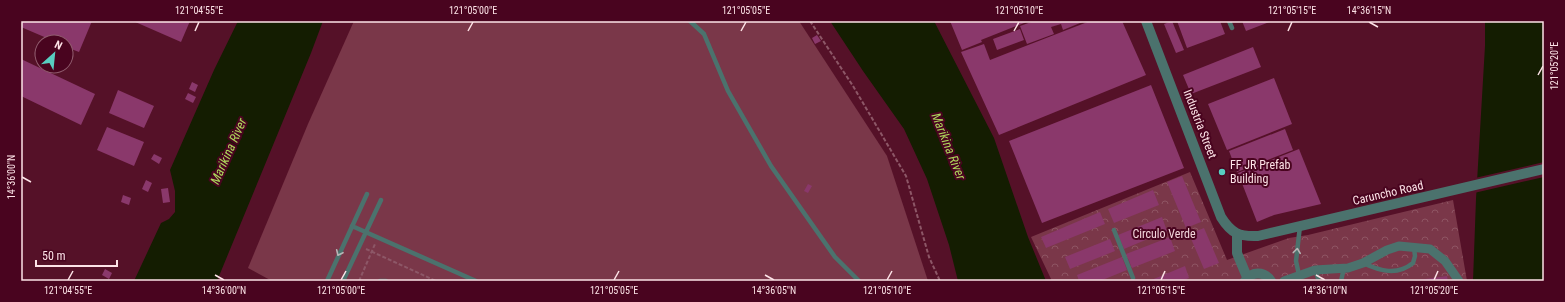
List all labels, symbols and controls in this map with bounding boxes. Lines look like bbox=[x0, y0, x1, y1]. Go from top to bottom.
text: 121°04'55"E bbox=[175, 5, 223, 16]
text: 121°05'00"E bbox=[449, 5, 497, 16]
text: 121°05'05"E bbox=[722, 5, 770, 16]
text: 121°05'10"E bbox=[995, 5, 1043, 16]
text: 121°05'15"E bbox=[1268, 5, 1316, 16]
text: 14°36'15"N bbox=[1347, 5, 1391, 16]
north arrow bbox=[34, 34, 74, 74]
text: N bbox=[52, 38, 64, 53]
text: 121°05'20"E bbox=[1549, 42, 1560, 90]
street label: Industria Street bbox=[1180, 88, 1220, 161]
water label: Marikina River bbox=[928, 111, 969, 183]
water label: Marikina River bbox=[207, 115, 250, 187]
text: 14°36'00"N bbox=[6, 155, 17, 199]
place label: FF JR Prefab Building bbox=[1230, 158, 1291, 186]
marker: FF JR Prefab Building bbox=[1217, 167, 1227, 177]
street label: Caruncho Road bbox=[1351, 178, 1425, 208]
park label: Circulo Verde bbox=[1132, 227, 1196, 241]
scale bar bbox=[36, 242, 117, 268]
one-way arrow bbox=[1292, 247, 1301, 254]
text: 50 m bbox=[42, 249, 66, 263]
one-way arrow bbox=[336, 250, 344, 257]
text: 121°04'55"E bbox=[44, 285, 92, 296]
text: 14°36'00"N bbox=[202, 285, 246, 296]
text: 121°05'00"E bbox=[317, 285, 365, 296]
text: 121°05'05"E bbox=[590, 285, 638, 296]
text: 14°36'05"N bbox=[752, 285, 796, 296]
text: 121°05'10"E bbox=[863, 285, 911, 296]
text: 121°05'15"E bbox=[1137, 285, 1185, 296]
text: 14°36'10"N bbox=[1303, 285, 1347, 296]
text: 121°05'20"E bbox=[1410, 285, 1458, 296]

